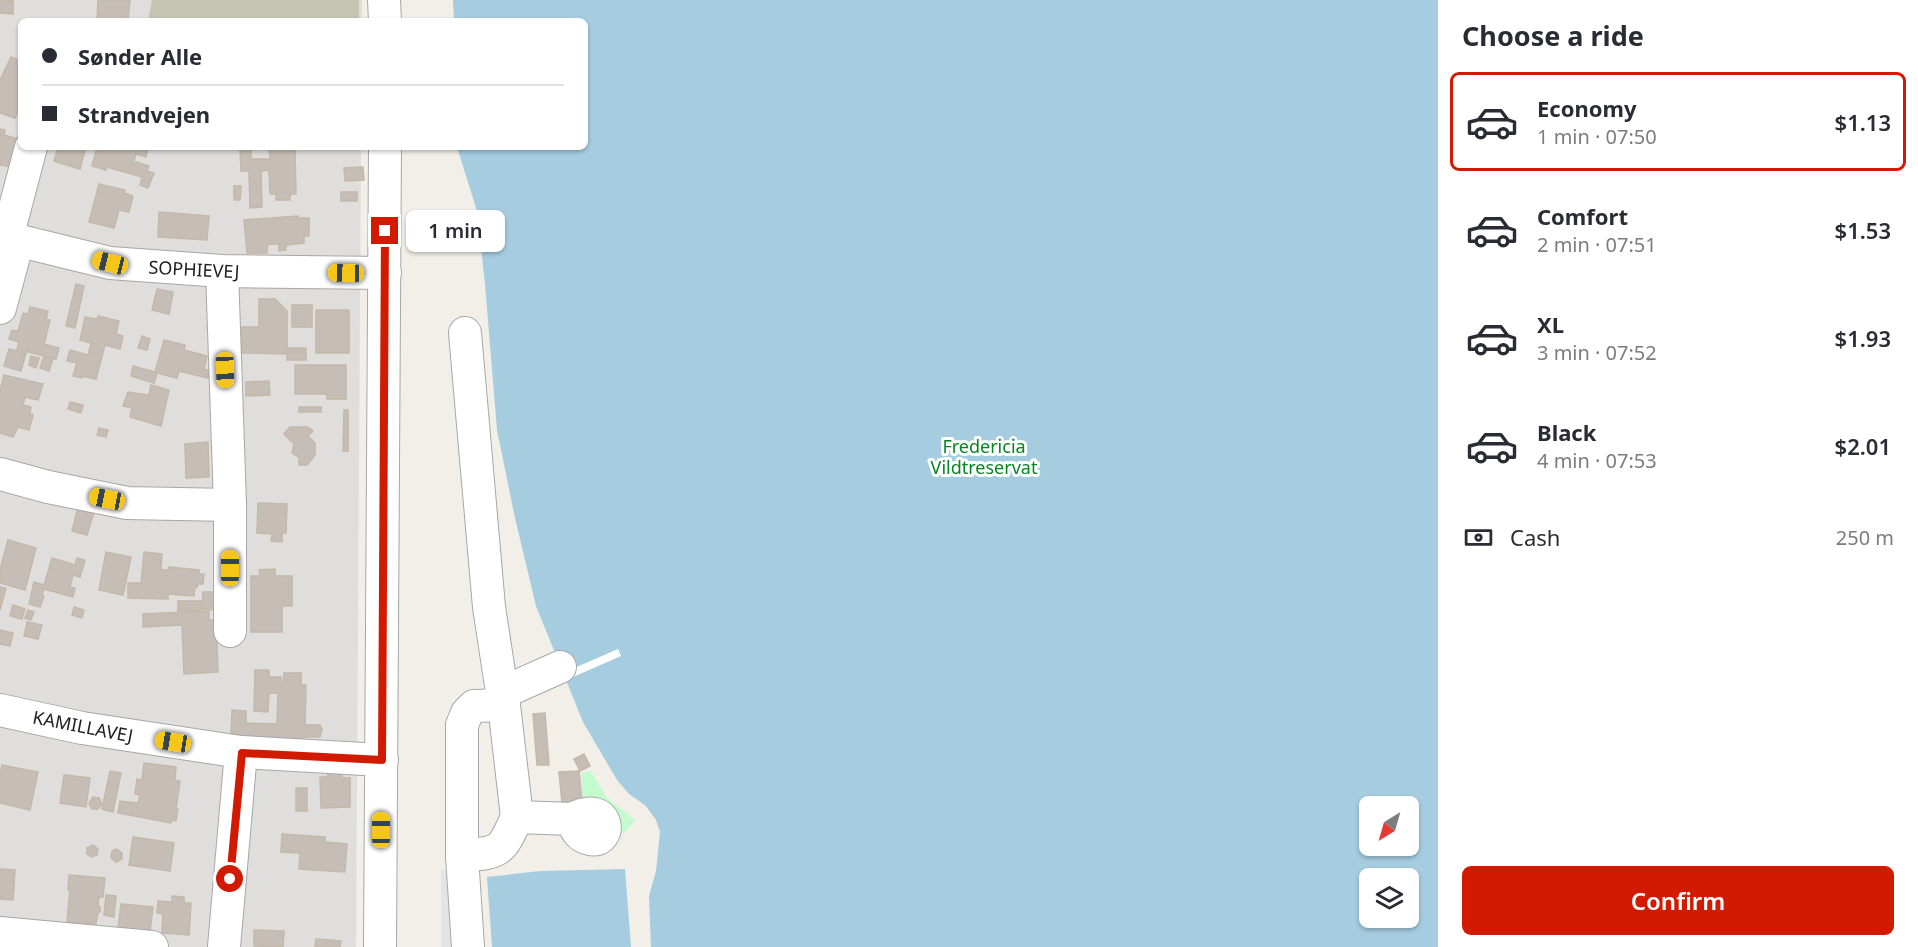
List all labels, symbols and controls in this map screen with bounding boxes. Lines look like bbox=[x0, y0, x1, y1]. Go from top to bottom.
text: Choose a ride bbox=[1462, 17, 1644, 54]
text: Sønder Alle bbox=[78, 41, 202, 71]
text: Economy bbox=[1537, 93, 1636, 123]
icon: car bbox=[1465, 95, 1519, 149]
text: Strandvejen bbox=[78, 99, 210, 129]
text: $1.13 bbox=[1835, 107, 1891, 137]
text: 1 min · 07:50 bbox=[1537, 123, 1657, 150]
text: Comfort bbox=[1537, 201, 1628, 231]
icon: car bbox=[1465, 203, 1519, 257]
callout: 1 min bbox=[406, 210, 505, 252]
text: $1.53 bbox=[1835, 215, 1891, 245]
route end bbox=[371, 217, 398, 244]
text: 1 min bbox=[428, 217, 483, 244]
text: 2 min · 07:51 bbox=[1537, 231, 1657, 258]
car bbox=[90, 250, 130, 276]
street label: SOPHIEVEJ bbox=[148, 255, 240, 283]
car bbox=[328, 264, 364, 282]
text: XL bbox=[1537, 309, 1564, 339]
icon: car bbox=[1465, 311, 1519, 365]
text: $1.93 bbox=[1835, 323, 1891, 353]
text: 3 min · 07:52 bbox=[1537, 339, 1657, 366]
car bbox=[215, 352, 235, 388]
text: Black bbox=[1537, 417, 1596, 447]
icon: car bbox=[1465, 419, 1519, 473]
text: $2.01 bbox=[1835, 431, 1891, 461]
park label: Fredericia Vildtreservat bbox=[931, 434, 1038, 479]
text: 4 min · 07:53 bbox=[1537, 447, 1657, 474]
car bbox=[88, 487, 126, 511]
icon: cash bbox=[1462, 521, 1495, 554]
text: Cash bbox=[1510, 522, 1560, 552]
text: 250 m bbox=[1836, 524, 1894, 551]
car bbox=[221, 550, 239, 586]
street label: KAMILLAVEJ bbox=[31, 705, 135, 747]
car bbox=[154, 730, 192, 754]
north arrow bbox=[1359, 796, 1419, 856]
map controls bbox=[1359, 796, 1419, 928]
car bbox=[372, 812, 390, 848]
route start bbox=[216, 865, 243, 892]
button: Confirm bbox=[1462, 866, 1894, 935]
button: layers bbox=[1359, 868, 1419, 928]

